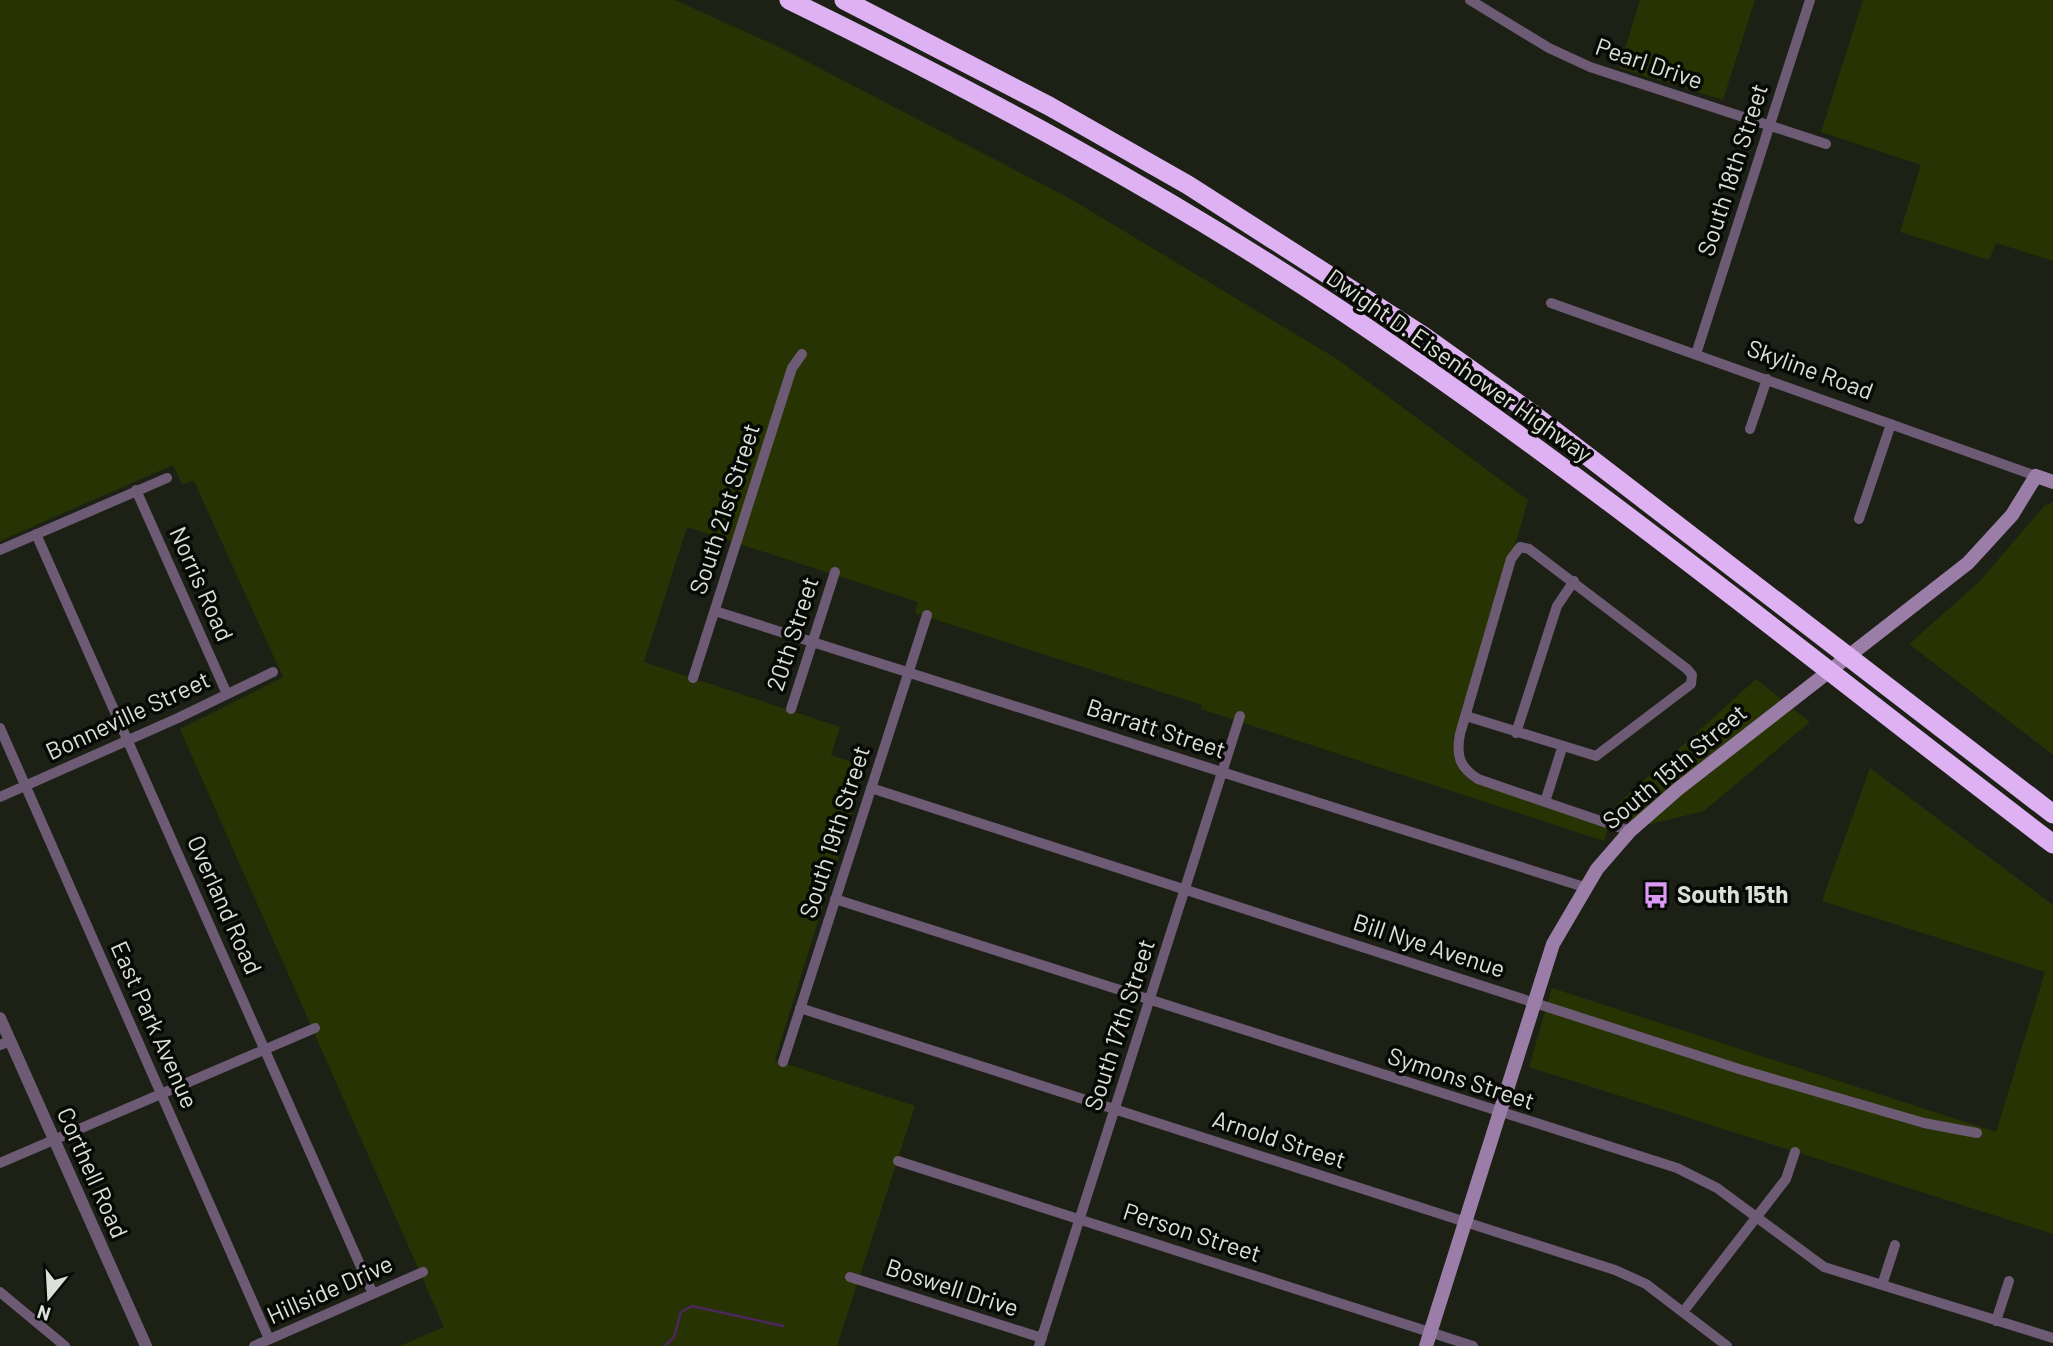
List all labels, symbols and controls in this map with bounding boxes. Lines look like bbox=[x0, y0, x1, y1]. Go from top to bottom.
street label: Pearl Drive bbox=[1592, 31, 1707, 94]
street label: South 18th Street bbox=[1690, 80, 1773, 259]
street label: Dwight D. Eisenhower Highway bbox=[1322, 262, 1598, 468]
street label: Skyline Road bbox=[1743, 332, 1878, 405]
street label: South 21st Street bbox=[682, 419, 765, 598]
street label: Norris Road bbox=[164, 522, 240, 645]
street label: 20th Street bbox=[759, 573, 824, 694]
street label: Bonneville Street bbox=[41, 664, 214, 765]
street label: Barratt Street bbox=[1083, 691, 1230, 764]
street label: South 15th Street bbox=[1596, 697, 1752, 835]
street label: South 19th Street bbox=[792, 742, 875, 921]
street label: Overland Road bbox=[182, 830, 269, 978]
place label: South 15th bbox=[1677, 879, 1788, 908]
bus stop icon: South 15th bbox=[1641, 880, 1671, 910]
street label: Bill Nye Avenue bbox=[1350, 906, 1509, 983]
street label: South 17th Street bbox=[1077, 935, 1160, 1114]
street label: East Park Avenue bbox=[106, 936, 205, 1113]
street label: Symons Street bbox=[1384, 1040, 1539, 1115]
street label: Corthell Road bbox=[52, 1103, 135, 1242]
street label: Arnold Street bbox=[1209, 1103, 1350, 1174]
street label: Person Street bbox=[1120, 1196, 1265, 1267]
street label: Hillside Drive bbox=[262, 1248, 397, 1329]
street label: Boswell Drive bbox=[882, 1251, 1023, 1322]
north arrow bbox=[14, 1262, 84, 1332]
text: N bbox=[34, 1301, 53, 1327]

